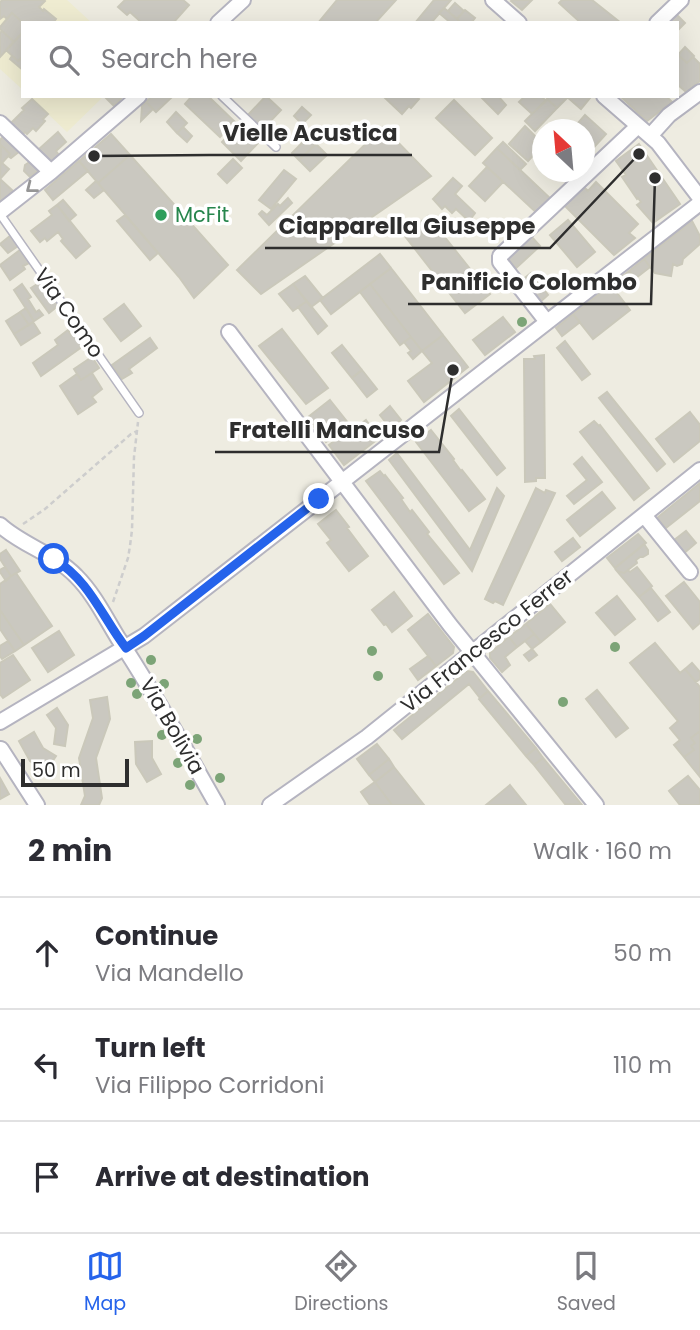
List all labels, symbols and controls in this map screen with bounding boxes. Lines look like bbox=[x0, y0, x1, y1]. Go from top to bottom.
search box bbox=[21, 21, 679, 98]
icon: search bbox=[45, 41, 83, 79]
text: Search here bbox=[101, 41, 258, 77]
callout: Vielle Acustica bbox=[209, 111, 412, 155]
text: Vielle Acustica bbox=[222, 117, 398, 149]
north arrow bbox=[532, 119, 595, 182]
one-way arrow bbox=[27, 180, 39, 193]
place label: McFit bbox=[175, 200, 229, 229]
callout: Ciapparella Giuseppe bbox=[265, 204, 550, 248]
marker: McFit bbox=[153, 207, 169, 223]
text: Ciapparella Giuseppe bbox=[278, 210, 536, 242]
callout: Panificio Colombo bbox=[408, 260, 651, 304]
street label: Via Como bbox=[28, 262, 111, 364]
text: Panificio Colombo bbox=[421, 266, 637, 298]
callout: Fratelli Mancuso bbox=[215, 408, 439, 452]
text: Fratelli Mancuso bbox=[229, 414, 425, 446]
route end bbox=[303, 483, 334, 514]
route start bbox=[38, 543, 69, 574]
street label: Via Francesco Ferrer bbox=[394, 562, 579, 719]
street label: Via Bolivia bbox=[133, 672, 212, 779]
scale bar bbox=[21, 756, 130, 788]
text: 50 m bbox=[32, 757, 81, 784]
text: 2 min bbox=[28, 829, 112, 872]
text: Walk · 160 m bbox=[533, 835, 672, 867]
text: Continue bbox=[95, 918, 218, 954]
icon: ahead bbox=[28, 934, 66, 972]
text: 50 m bbox=[613, 937, 672, 969]
text: Via Mandello bbox=[95, 957, 244, 989]
text: Turn left bbox=[95, 1030, 206, 1066]
icon: left bbox=[28, 1046, 66, 1084]
text: 110 m bbox=[613, 1049, 672, 1081]
text: Via Filippo Corridoni bbox=[95, 1069, 324, 1101]
icon: arrive bbox=[28, 1158, 66, 1196]
text: Arrive at destination bbox=[95, 1159, 370, 1195]
tab: Map bbox=[84, 1247, 126, 1318]
tab: Directions bbox=[294, 1247, 389, 1318]
tab: Saved bbox=[557, 1247, 616, 1318]

